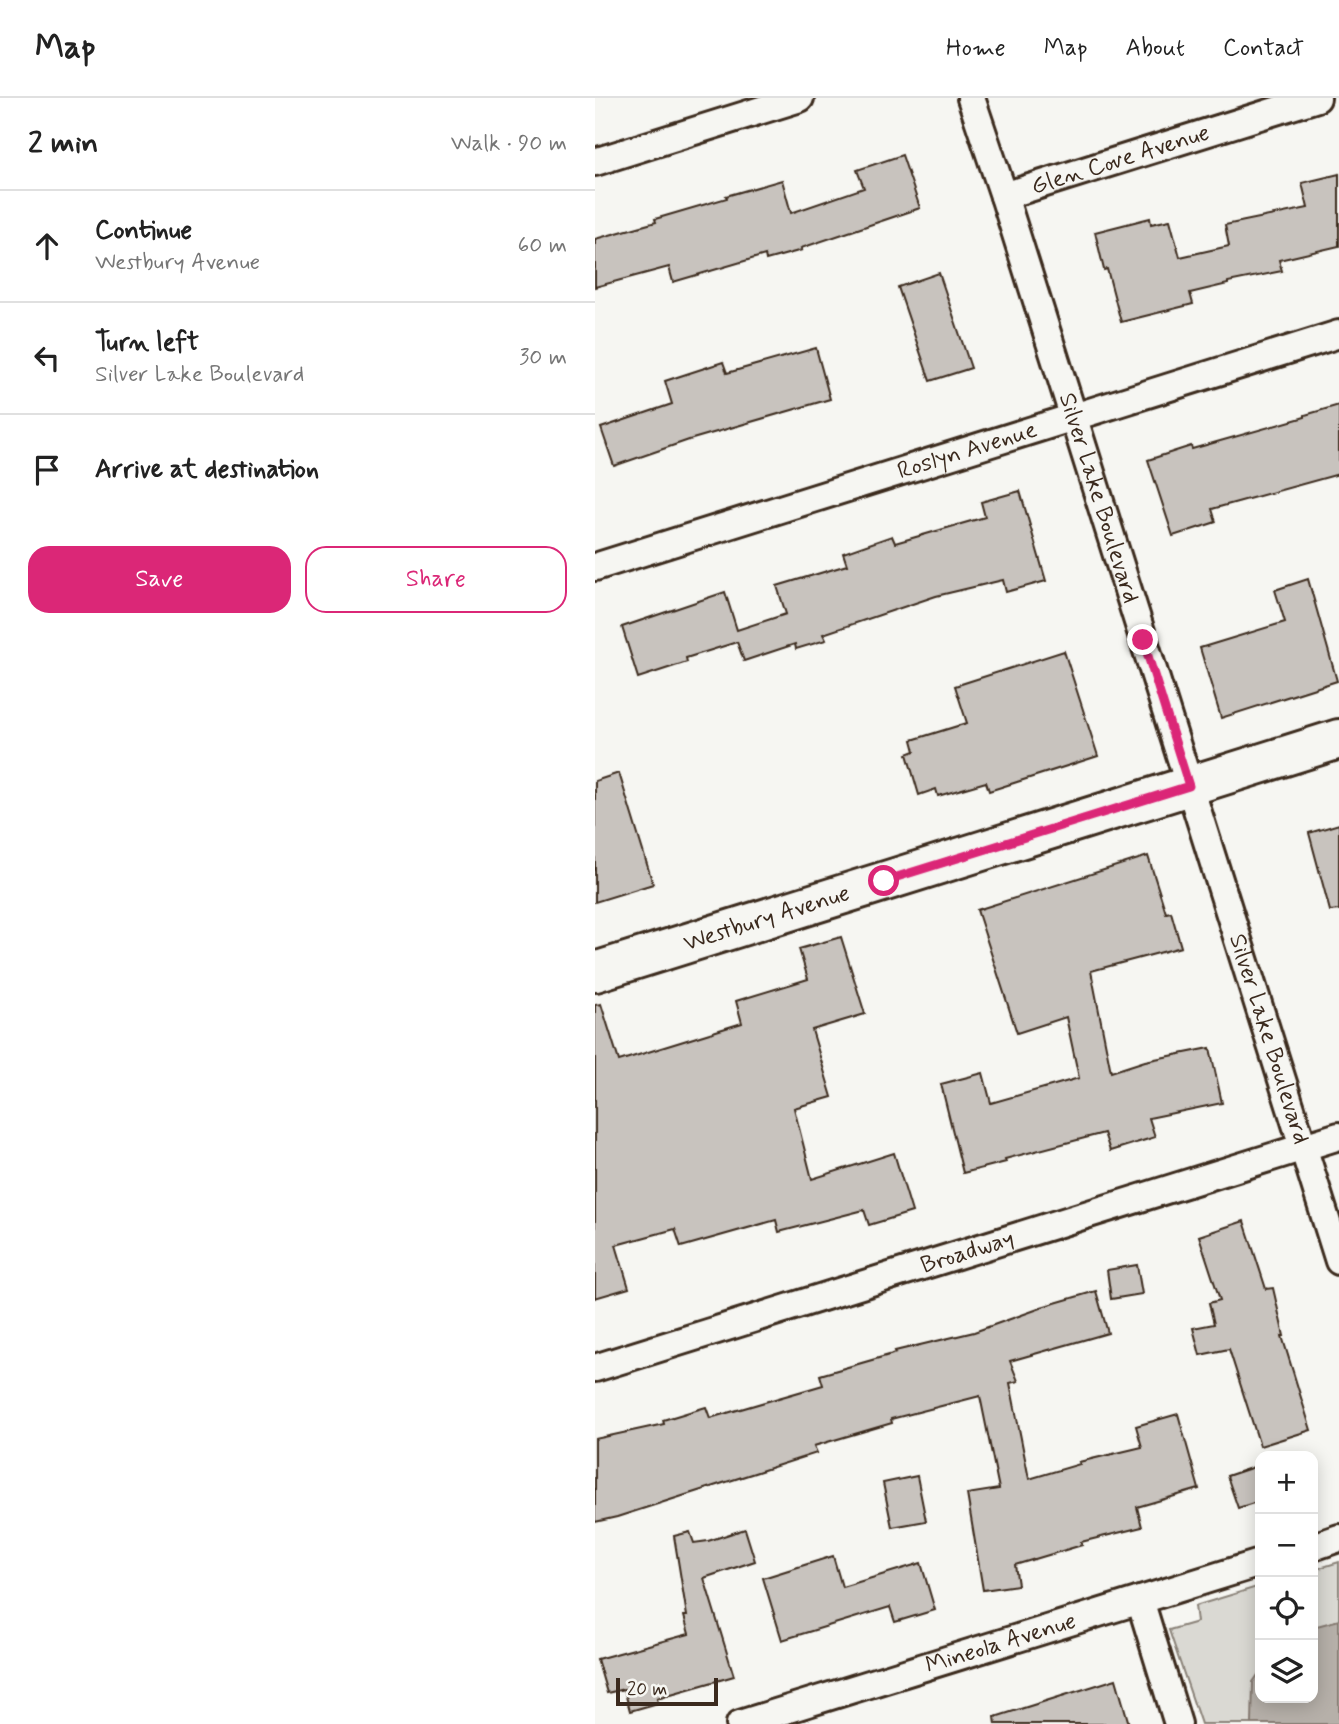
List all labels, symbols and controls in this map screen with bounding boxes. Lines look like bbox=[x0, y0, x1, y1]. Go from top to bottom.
text: Map bbox=[35, 26, 95, 70]
text: Home bbox=[946, 33, 1006, 64]
text: Map bbox=[1044, 33, 1088, 64]
text: About bbox=[1126, 33, 1185, 64]
text: Contact bbox=[1223, 33, 1304, 64]
street label: Glen Cove Avenue bbox=[1027, 117, 1213, 202]
text: 2 min bbox=[28, 124, 98, 163]
text: Walk · 90 m bbox=[451, 129, 567, 159]
text: Continue bbox=[95, 214, 192, 248]
icon: ahead bbox=[28, 227, 66, 265]
text: 60 m bbox=[518, 231, 567, 261]
text: Westbury Avenue bbox=[95, 248, 260, 278]
text: Turn left bbox=[95, 326, 199, 360]
icon: left bbox=[28, 339, 66, 377]
text: 30 m bbox=[519, 343, 567, 373]
text: Silver Lake Boulevard bbox=[95, 360, 304, 390]
street label: Silver Lake Boulevard bbox=[1051, 389, 1147, 607]
street label: Roslyn Avenue bbox=[893, 414, 1041, 487]
icon: arrive bbox=[28, 451, 66, 489]
text: Arrive at destination bbox=[95, 453, 319, 487]
button: Save bbox=[28, 546, 291, 613]
button: Share bbox=[305, 546, 567, 613]
route end bbox=[1127, 624, 1158, 655]
route start bbox=[868, 865, 899, 896]
street label: Westbury Avenue bbox=[680, 878, 854, 959]
street label: Silver Lake Boulevard bbox=[1222, 930, 1317, 1148]
street label: Broadway bbox=[917, 1223, 1018, 1281]
map controls bbox=[1255, 1451, 1318, 1703]
button: + bbox=[1255, 1451, 1318, 1514]
button: − bbox=[1255, 1514, 1318, 1577]
button: locate bbox=[1255, 1577, 1318, 1640]
street label: Mineola Avenue bbox=[922, 1605, 1080, 1681]
button: layers bbox=[1255, 1640, 1318, 1703]
scale bar bbox=[616, 1675, 717, 1707]
text: 20 m bbox=[627, 1677, 667, 1702]

